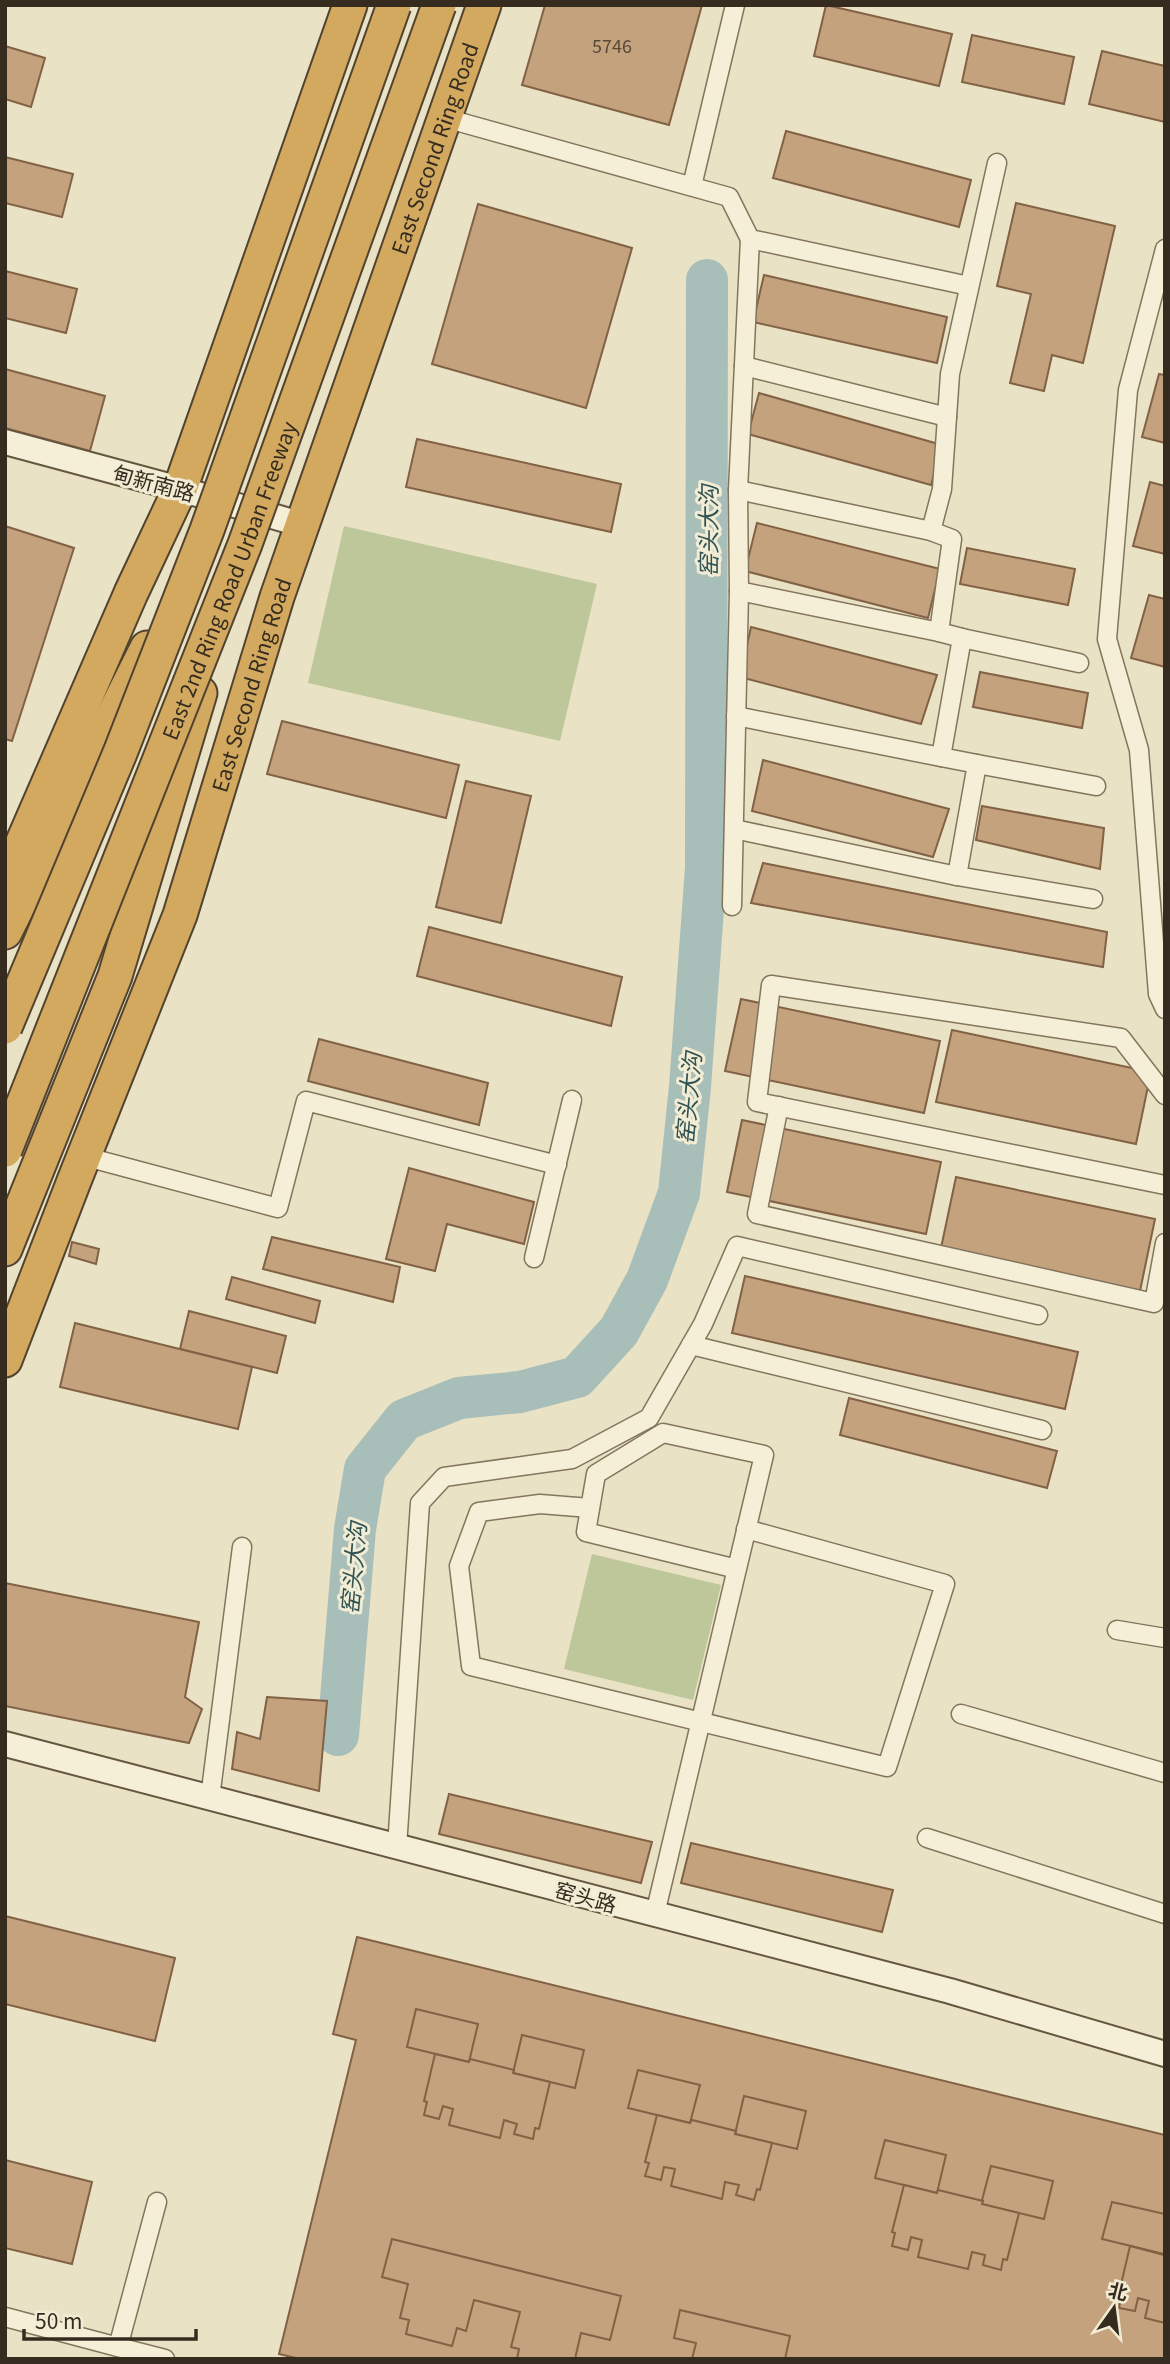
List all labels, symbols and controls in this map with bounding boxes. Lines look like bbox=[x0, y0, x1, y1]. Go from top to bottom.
house number: 5746 bbox=[592, 32, 632, 58]
street label: East Second Ring Road bbox=[383, 38, 485, 258]
street label: East 2nd Ring Road Urban Freeway bbox=[154, 417, 303, 744]
street label: 甸新南路 bbox=[110, 457, 198, 507]
water label: 窑头大沟 bbox=[690, 482, 724, 577]
street label: East Second Ring Road bbox=[203, 574, 298, 795]
water label: 窑头大沟 bbox=[666, 1048, 708, 1145]
water label: 窑头大沟 bbox=[331, 1518, 373, 1615]
street label: 窑头路 bbox=[552, 1873, 620, 1919]
north arrow bbox=[1079, 2273, 1149, 2343]
text: 北 bbox=[1106, 2275, 1131, 2305]
scale bar bbox=[24, 2298, 196, 2342]
text: 50 m bbox=[35, 2305, 82, 2335]

